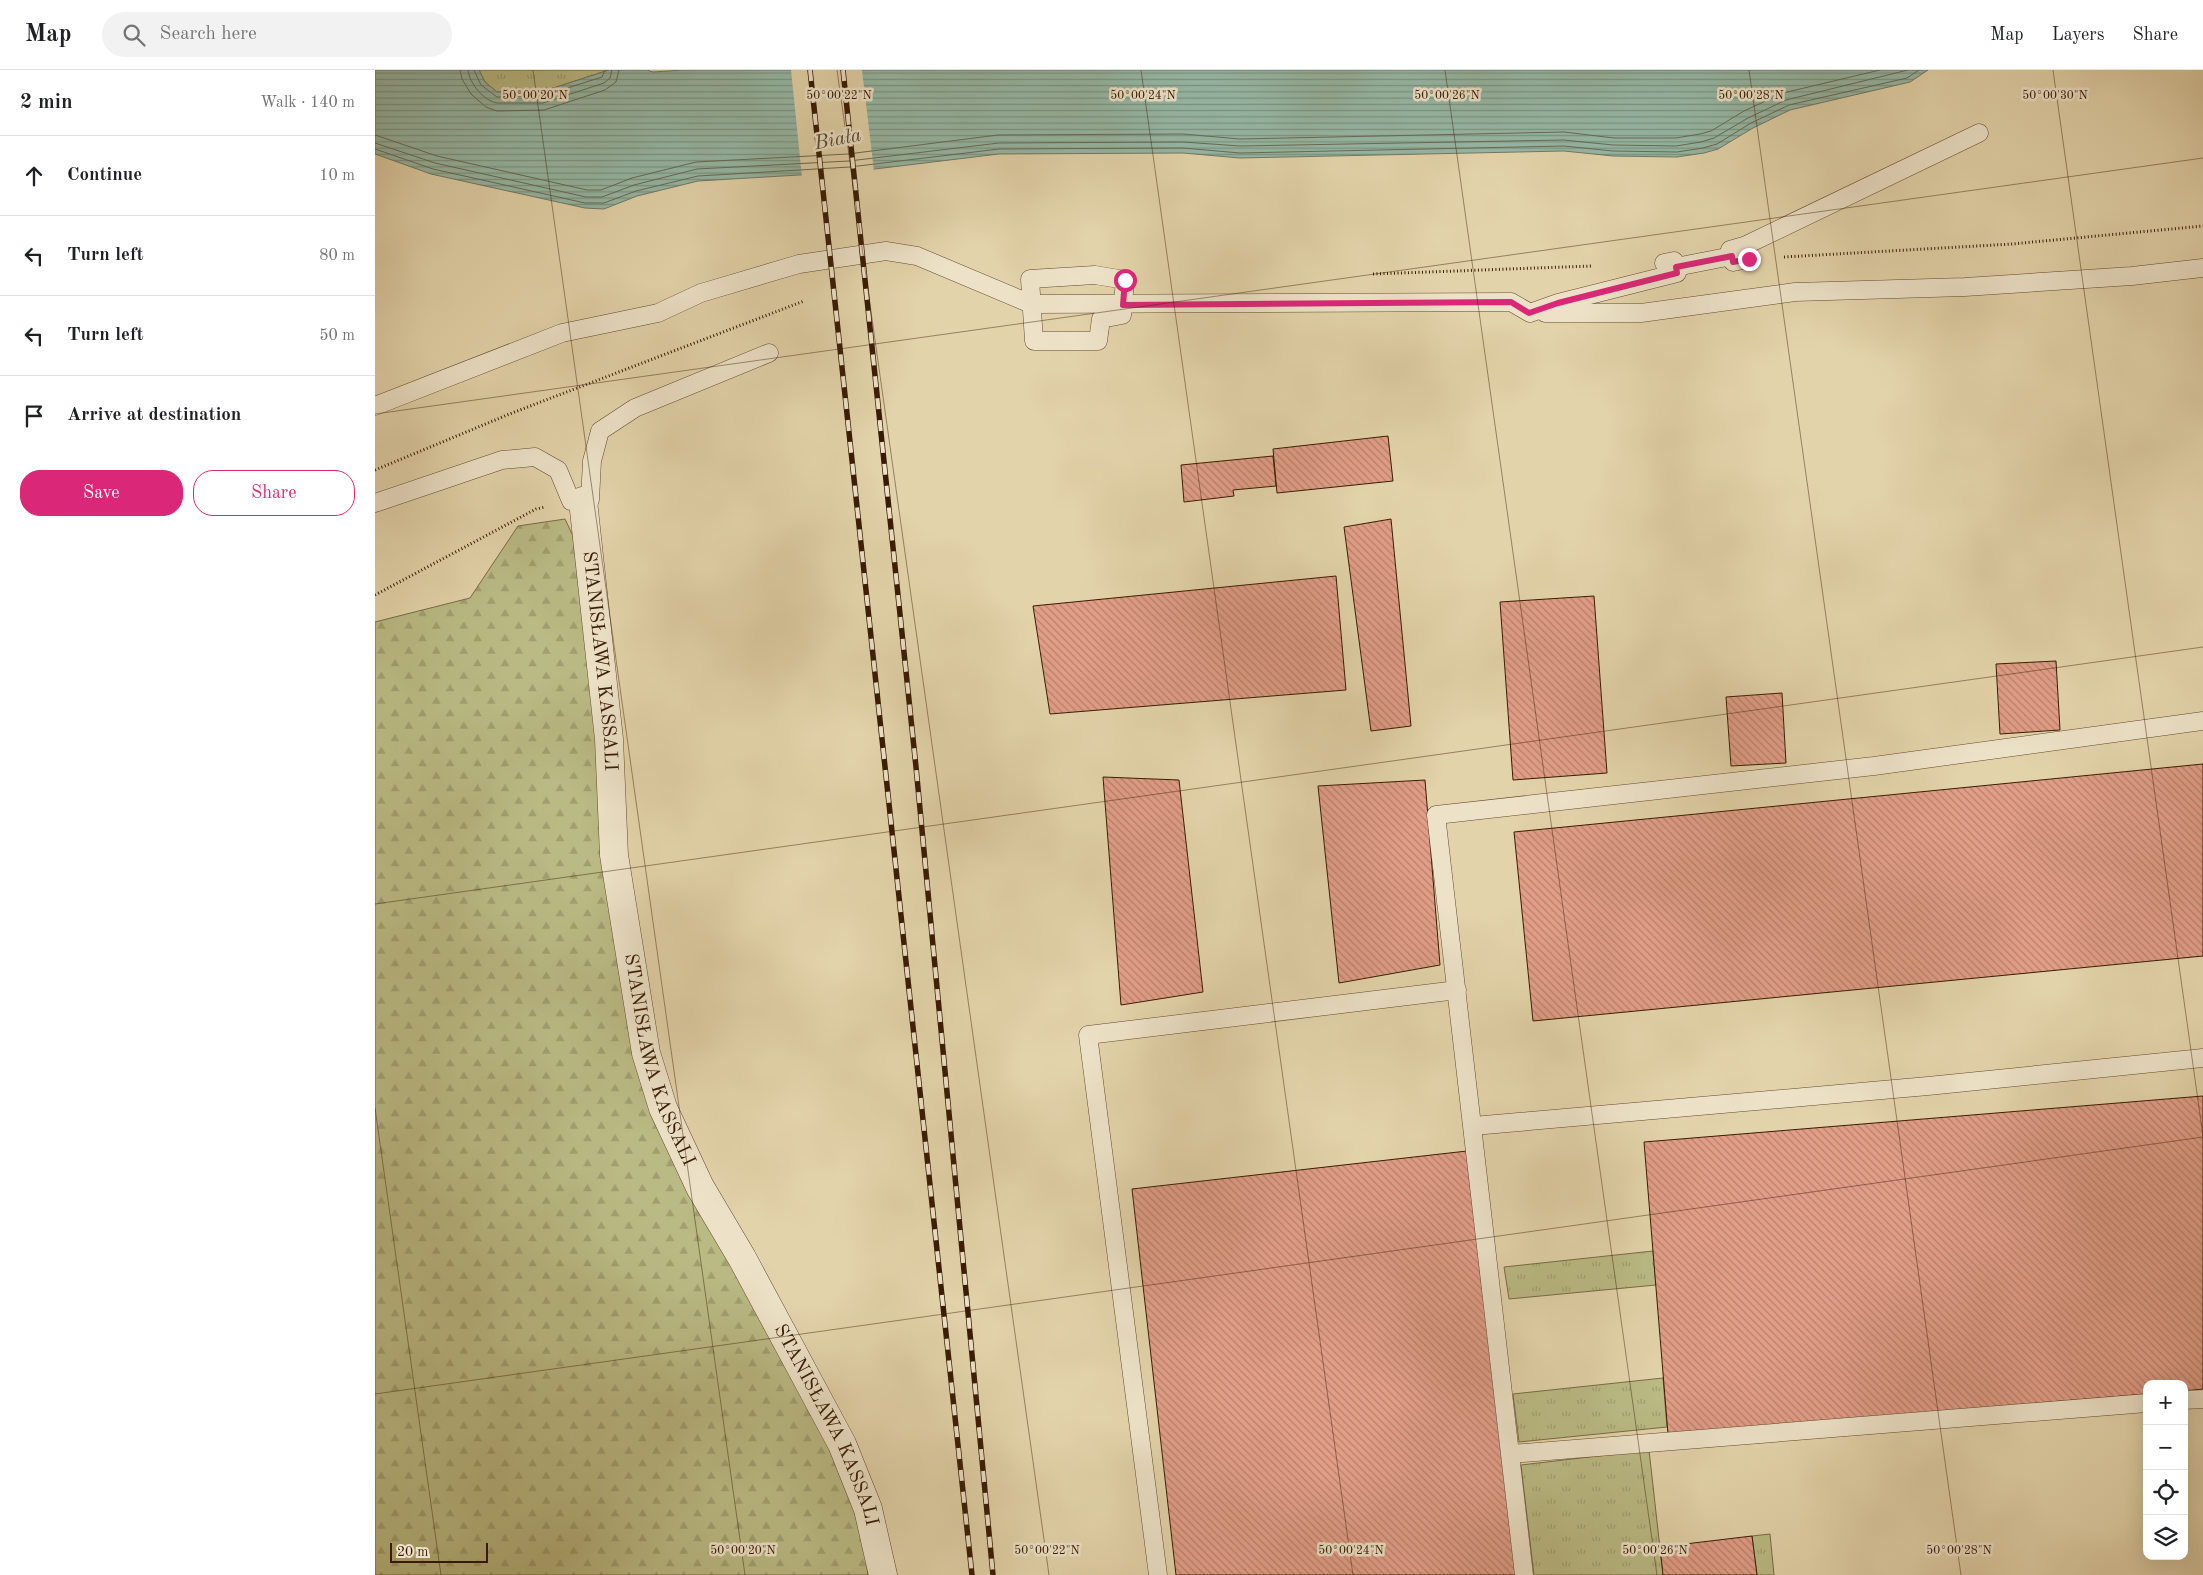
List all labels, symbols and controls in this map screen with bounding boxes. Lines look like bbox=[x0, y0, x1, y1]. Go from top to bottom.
search box bbox=[102, 12, 452, 57]
icon: search bbox=[120, 21, 148, 49]
text: Map bbox=[25, 23, 72, 47]
text: Search here bbox=[160, 25, 257, 44]
text: Map bbox=[1990, 26, 2024, 44]
text: Layers bbox=[2052, 26, 2104, 44]
text: Share bbox=[2132, 26, 2178, 44]
text: 50°00'20"N bbox=[502, 89, 568, 102]
text: 50°00'22"N bbox=[806, 89, 872, 102]
text: 50°00'24"N bbox=[1110, 89, 1176, 102]
text: 50°00'26"N bbox=[1414, 89, 1480, 102]
text: 50°00'28"N bbox=[1718, 89, 1784, 102]
text: 50°00'30"N bbox=[2022, 89, 2088, 102]
text: 2 min bbox=[20, 92, 73, 113]
text: Walk · 140 m bbox=[260, 95, 355, 111]
water label: Biała bbox=[812, 126, 864, 155]
icon: ahead bbox=[20, 162, 48, 190]
text: Continue bbox=[67, 166, 142, 185]
text: 10 m bbox=[319, 168, 355, 184]
icon: left bbox=[20, 242, 48, 270]
text: Turn left bbox=[67, 246, 144, 265]
text: 80 m bbox=[319, 248, 355, 264]
route end bbox=[1738, 248, 1761, 271]
route start bbox=[1114, 269, 1137, 292]
icon: left bbox=[20, 322, 48, 350]
text: Turn left bbox=[67, 326, 144, 345]
text: 50 m bbox=[319, 328, 355, 344]
icon: arrive bbox=[20, 402, 48, 430]
text: Arrive at destination bbox=[67, 406, 241, 425]
button: Save bbox=[20, 470, 183, 516]
button: Share bbox=[193, 470, 355, 516]
street label: STANISŁAWA KASSALI bbox=[579, 550, 620, 771]
street label: STANISŁAWA KASSALI bbox=[621, 952, 698, 1169]
street label: STANISŁAWA KASSALI bbox=[770, 1321, 881, 1528]
map controls bbox=[2143, 1380, 2188, 1560]
button: + bbox=[2143, 1380, 2188, 1425]
button: − bbox=[2143, 1425, 2188, 1470]
button: locate bbox=[2143, 1470, 2188, 1515]
button: layers bbox=[2143, 1515, 2188, 1560]
scale bar bbox=[390, 1540, 487, 1563]
text: 50°00'20"N bbox=[710, 1544, 776, 1557]
text: 50°00'22"N bbox=[1014, 1544, 1080, 1557]
text: 50°00'24"N bbox=[1318, 1544, 1384, 1557]
text: 50°00'26"N bbox=[1622, 1544, 1688, 1557]
text: 50°00'28"N bbox=[1926, 1544, 1992, 1557]
text: 20 m bbox=[397, 1545, 428, 1559]

